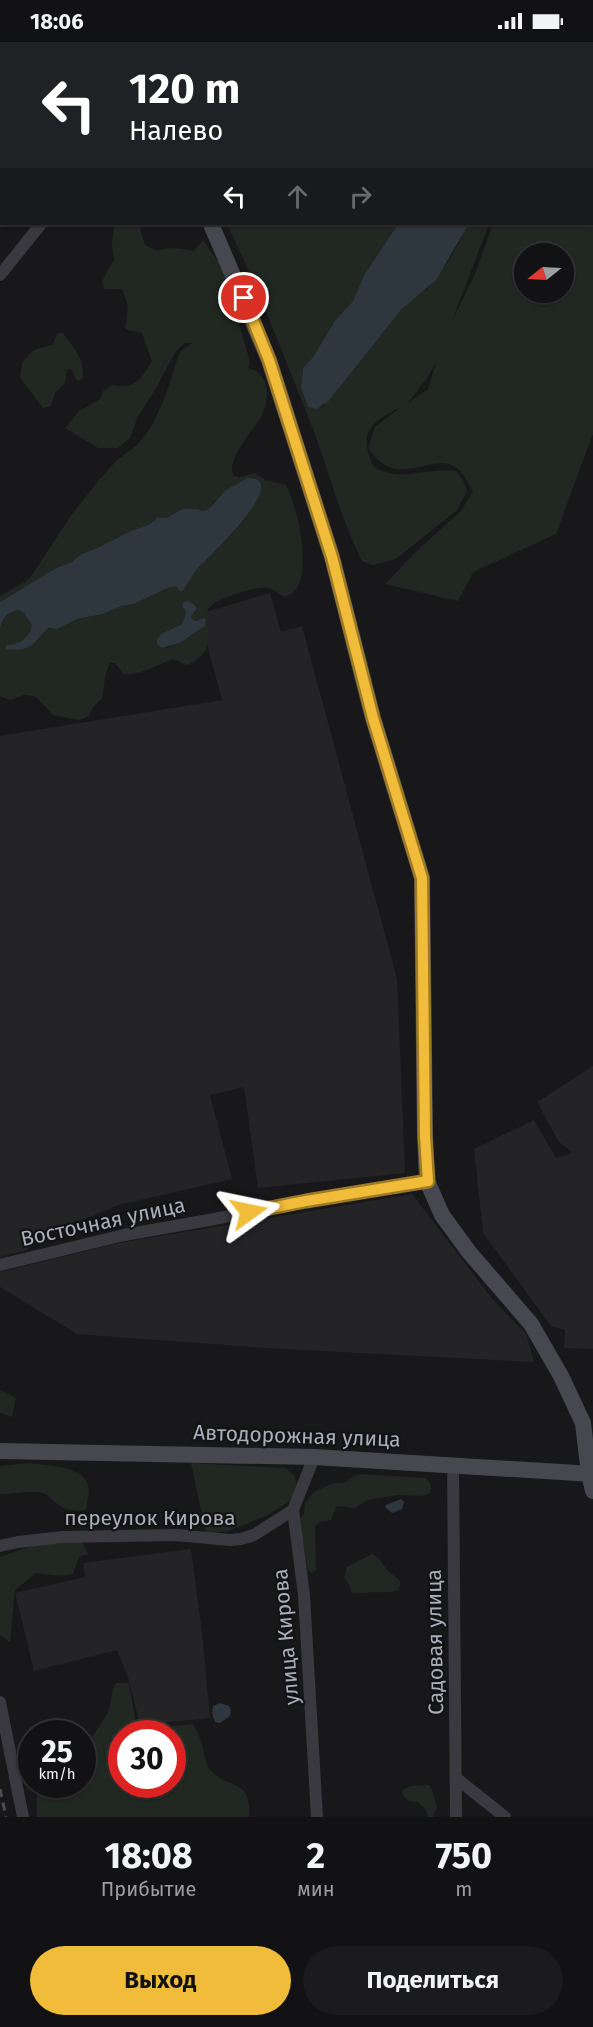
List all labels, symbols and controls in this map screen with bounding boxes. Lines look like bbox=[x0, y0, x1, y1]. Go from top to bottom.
text: 18:06 bbox=[30, 8, 84, 35]
text: 120 m bbox=[129, 64, 240, 114]
icon: left bbox=[30, 66, 108, 144]
text: Налево bbox=[129, 115, 223, 147]
icon: left bbox=[218, 180, 251, 213]
icon: ahead bbox=[281, 180, 314, 213]
icon: right bbox=[344, 180, 377, 213]
north arrow bbox=[514, 243, 574, 303]
map controls bbox=[514, 243, 574, 303]
pin bbox=[218, 272, 269, 323]
icon: arrive bbox=[227, 281, 260, 314]
position arrow bbox=[217, 1180, 281, 1244]
street label: Восточная улица bbox=[18, 1192, 188, 1252]
street label: Автодорожная улица bbox=[193, 1419, 401, 1453]
street label: переулок Кирова bbox=[64, 1505, 236, 1531]
street label: улица Кирова bbox=[267, 1568, 305, 1706]
street label: Садовая улица bbox=[421, 1569, 449, 1715]
speed limit sign: 30 bbox=[108, 1720, 186, 1798]
text: 25 bbox=[41, 1734, 73, 1770]
text: km/h bbox=[38, 1765, 76, 1783]
text: 18:08 bbox=[105, 1834, 193, 1878]
text: 2 bbox=[307, 1834, 325, 1878]
text: 750 bbox=[435, 1834, 492, 1878]
text: Прибытие bbox=[101, 1877, 196, 1901]
text: мин bbox=[297, 1877, 335, 1901]
text: m bbox=[455, 1877, 472, 1901]
button: Выход bbox=[30, 1946, 291, 2015]
button: Поделиться bbox=[303, 1946, 563, 2015]

